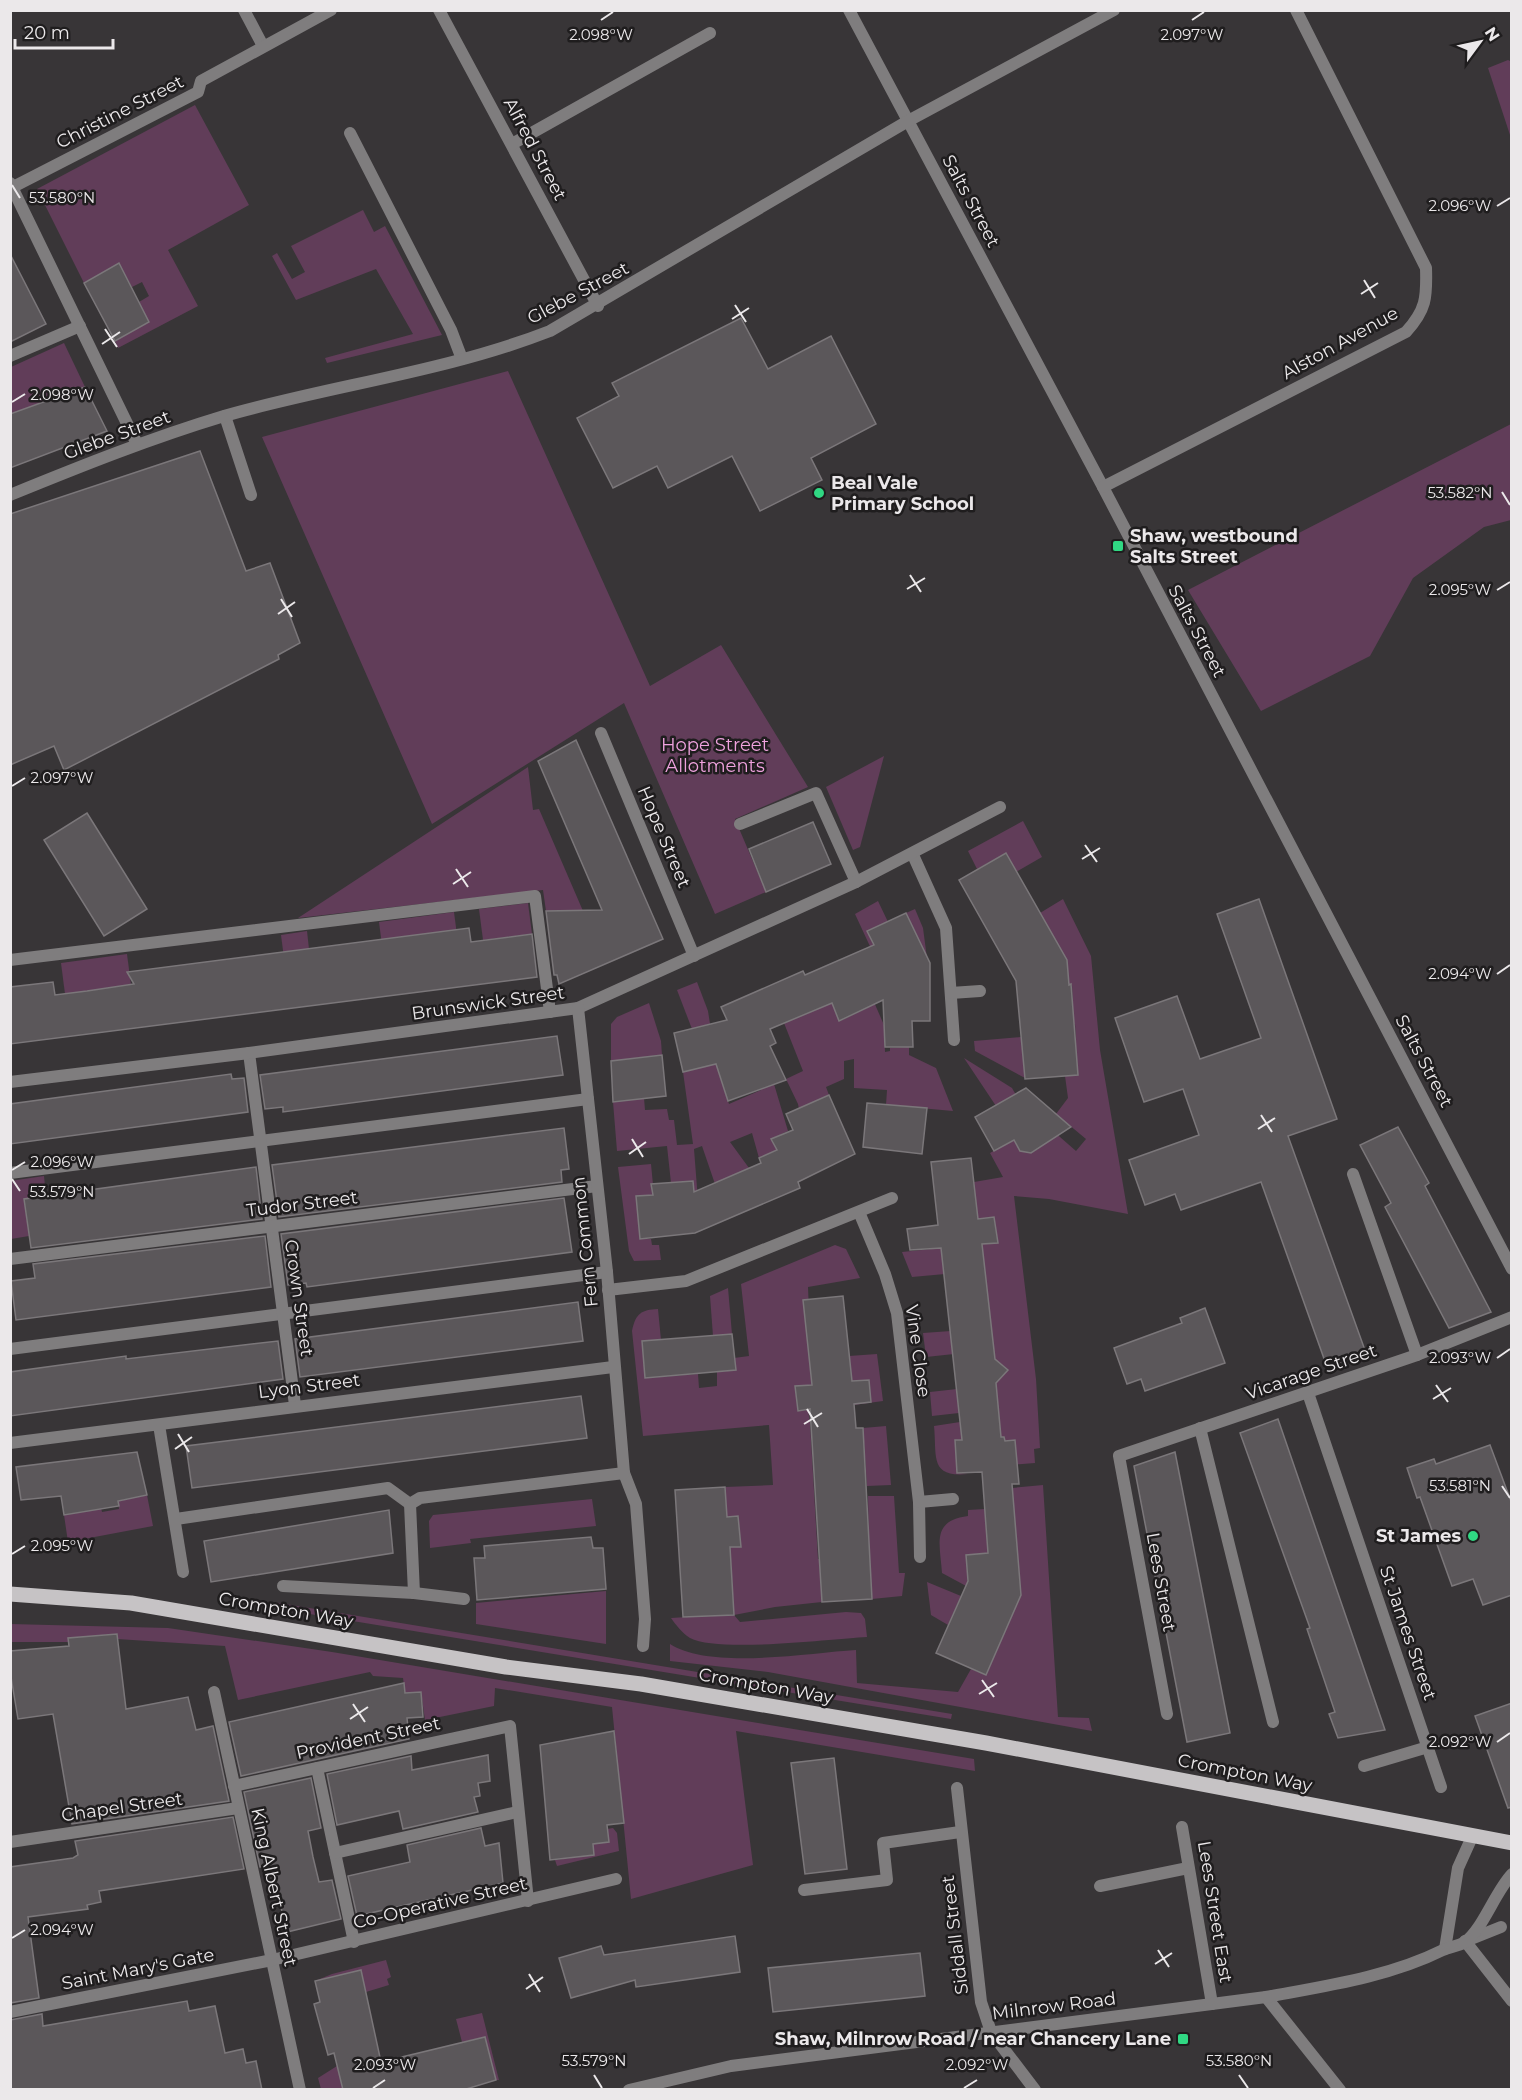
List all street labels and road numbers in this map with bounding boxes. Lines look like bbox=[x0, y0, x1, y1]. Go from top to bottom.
street label: Christine Street bbox=[53, 70, 187, 154]
street label: Alfred Street bbox=[499, 94, 571, 204]
street label: Salts Street bbox=[937, 151, 1005, 251]
street label: Glebe Street bbox=[523, 257, 633, 329]
street label: Alston Avenue bbox=[1278, 302, 1402, 384]
street label: Glebe Street bbox=[61, 406, 173, 464]
street label: Salts Street bbox=[1163, 581, 1231, 681]
street label: Hope Street bbox=[633, 783, 695, 891]
street label: Brunswick Street bbox=[410, 981, 566, 1025]
street label: Salts Street bbox=[1390, 1011, 1458, 1111]
street label: Fern Common bbox=[567, 1176, 603, 1308]
street label: Tudor Street bbox=[245, 1186, 359, 1222]
street label: Crown Street bbox=[280, 1238, 318, 1358]
street label: Vine Close bbox=[901, 1303, 935, 1399]
street label: Vicarage Street bbox=[1243, 1339, 1379, 1405]
street label: Lyon Street bbox=[257, 1369, 361, 1403]
street label: Lees Street bbox=[1141, 1531, 1181, 1633]
street label: St James Street bbox=[1375, 1563, 1441, 1703]
street label: Crompton Way bbox=[217, 1587, 355, 1633]
street label: Crompton Way bbox=[697, 1663, 835, 1709]
street label: Provident Street bbox=[294, 1712, 442, 1764]
street label: Crompton Way bbox=[1176, 1749, 1314, 1797]
street label: Chapel Street bbox=[60, 1788, 184, 1826]
street label: King Albert Street bbox=[246, 1806, 302, 1968]
street label: Lees Street East bbox=[1193, 1839, 1237, 1985]
street label: Co-Operative Street bbox=[351, 1872, 529, 1934]
street label: Siddall Street bbox=[937, 1874, 973, 1996]
street label: Saint Mary's Gate bbox=[60, 1943, 216, 1995]
street label: Milnrow Road bbox=[991, 1987, 1117, 2025]

